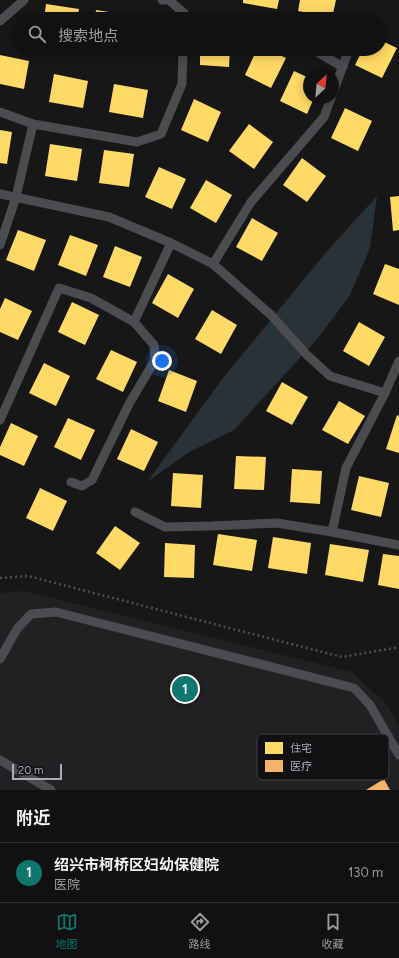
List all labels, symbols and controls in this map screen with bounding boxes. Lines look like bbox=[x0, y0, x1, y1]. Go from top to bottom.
search box bbox=[12, 12, 387, 56]
icon: search bbox=[26, 23, 48, 45]
text: 搜索地点 bbox=[58, 27, 118, 45]
north arrow bbox=[303, 68, 339, 104]
your location bbox=[152, 351, 172, 371]
pin: 1 bbox=[172, 674, 198, 704]
legend bbox=[257, 734, 389, 780]
text: 住宅 bbox=[290, 742, 312, 755]
text: 医疗 bbox=[290, 760, 312, 773]
scale bar bbox=[12, 762, 62, 781]
text: 20 m bbox=[18, 764, 43, 777]
text: 附近 bbox=[16, 808, 50, 828]
text: 绍兴市柯桥区妇幼保健院 bbox=[54, 856, 219, 874]
text: 1 bbox=[26, 865, 32, 880]
text: 130 m bbox=[348, 865, 383, 880]
text: 医院 bbox=[54, 877, 80, 892]
tab: 地图 bbox=[56, 911, 78, 951]
tab: 路线 bbox=[189, 911, 211, 951]
tab: 收藏 bbox=[322, 911, 344, 951]

